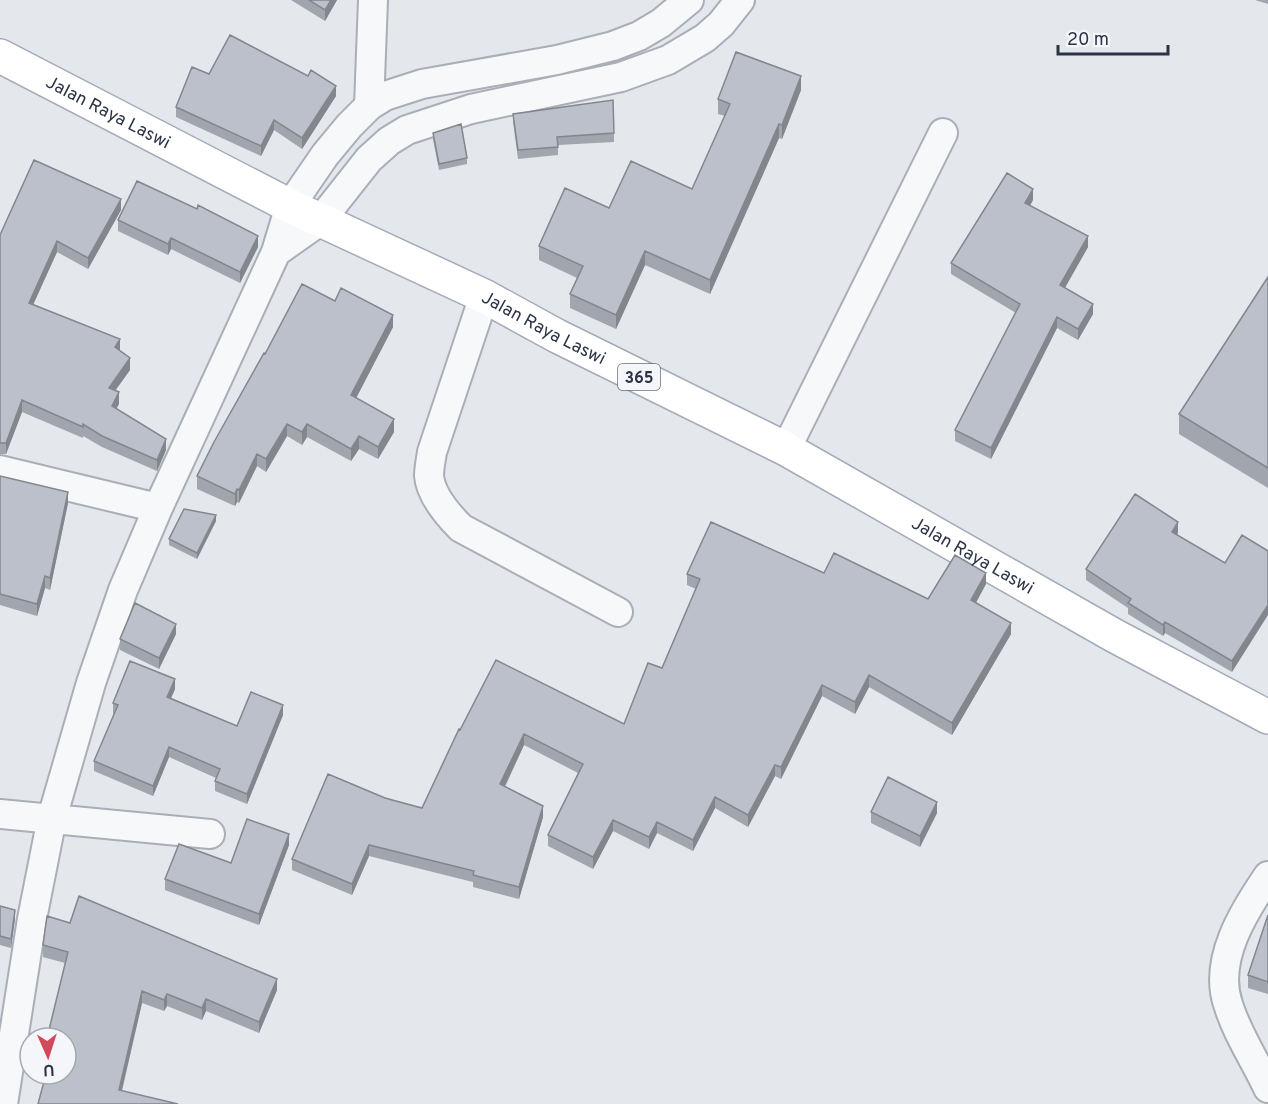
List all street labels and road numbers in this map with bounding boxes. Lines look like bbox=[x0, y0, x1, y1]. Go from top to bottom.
street label: Jalan Raya Laswi bbox=[41, 72, 174, 155]
street label: Jalan Raya Laswi bbox=[477, 287, 609, 371]
road number: 365 bbox=[618, 364, 660, 390]
street label: Jalan Raya Laswi bbox=[907, 513, 1038, 601]

